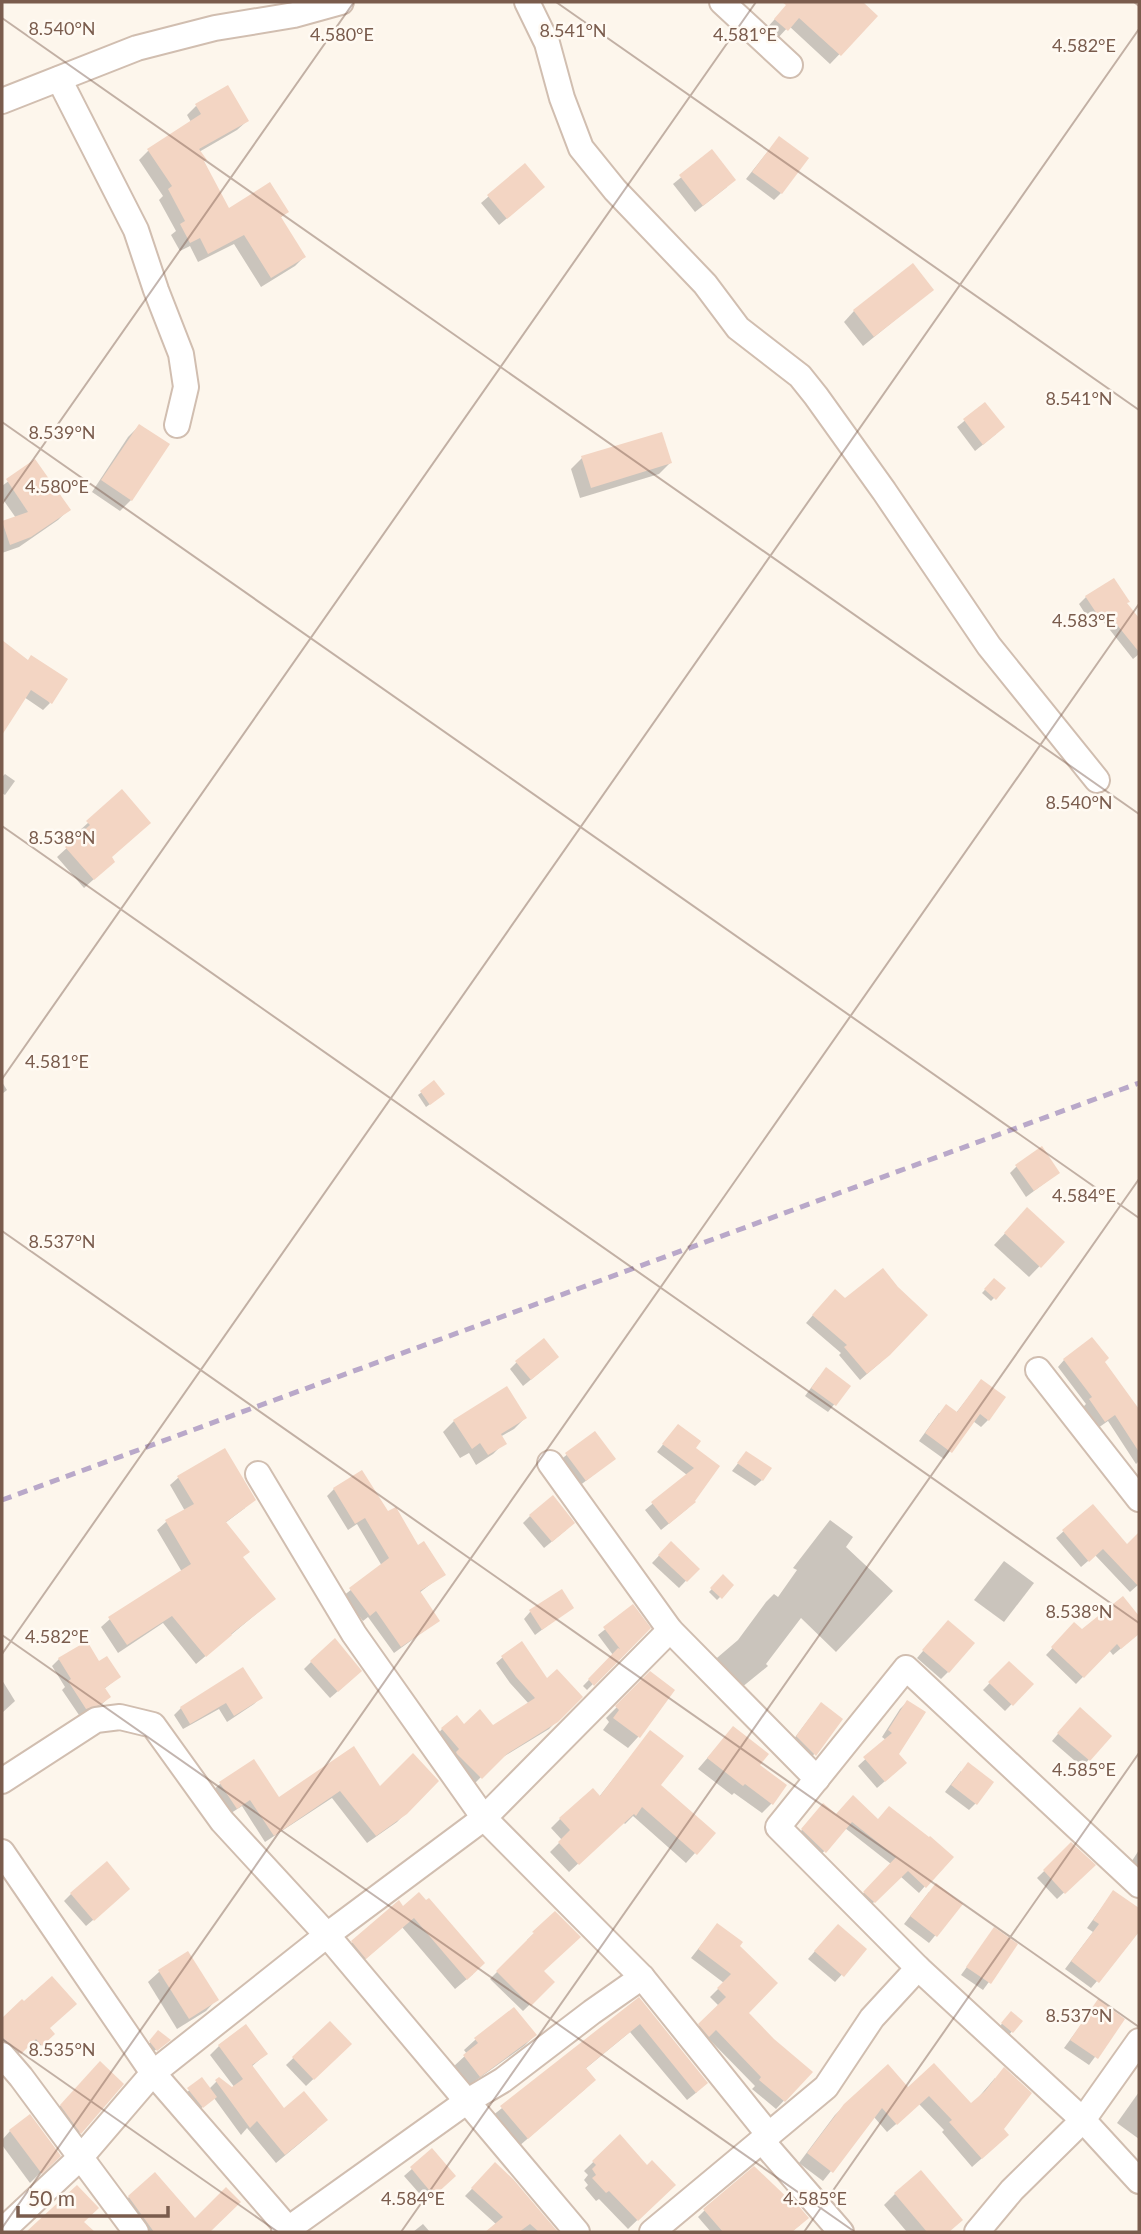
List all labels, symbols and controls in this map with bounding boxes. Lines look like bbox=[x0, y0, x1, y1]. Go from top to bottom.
text: 8.540°N bbox=[28, 17, 96, 39]
text: 8.541°N bbox=[539, 19, 607, 41]
text: 4.580°E bbox=[310, 23, 374, 45]
text: 4.581°E bbox=[713, 23, 777, 45]
text: 4.582°E bbox=[1052, 34, 1116, 56]
text: 8.541°N bbox=[1045, 387, 1113, 409]
text: 8.539°N bbox=[28, 421, 96, 443]
text: 4.580°E bbox=[25, 475, 89, 497]
text: 4.583°E bbox=[1052, 609, 1116, 631]
text: 8.540°N bbox=[1045, 791, 1113, 813]
text: 8.538°N bbox=[28, 826, 96, 848]
text: 4.581°E bbox=[25, 1050, 89, 1072]
text: 4.584°E bbox=[1052, 1184, 1116, 1206]
text: 8.537°N bbox=[28, 1230, 96, 1252]
text: 8.538°N bbox=[1045, 1600, 1113, 1622]
text: 4.582°E bbox=[25, 1625, 89, 1647]
text: 4.585°E bbox=[1052, 1758, 1116, 1780]
text: 8.537°N bbox=[1045, 2004, 1113, 2026]
text: 8.535°N bbox=[28, 2038, 96, 2060]
scale bar bbox=[18, 2174, 168, 2218]
text: 50 m bbox=[28, 2185, 75, 2210]
text: 4.584°E bbox=[381, 2187, 445, 2209]
text: 4.585°E bbox=[783, 2187, 847, 2209]

